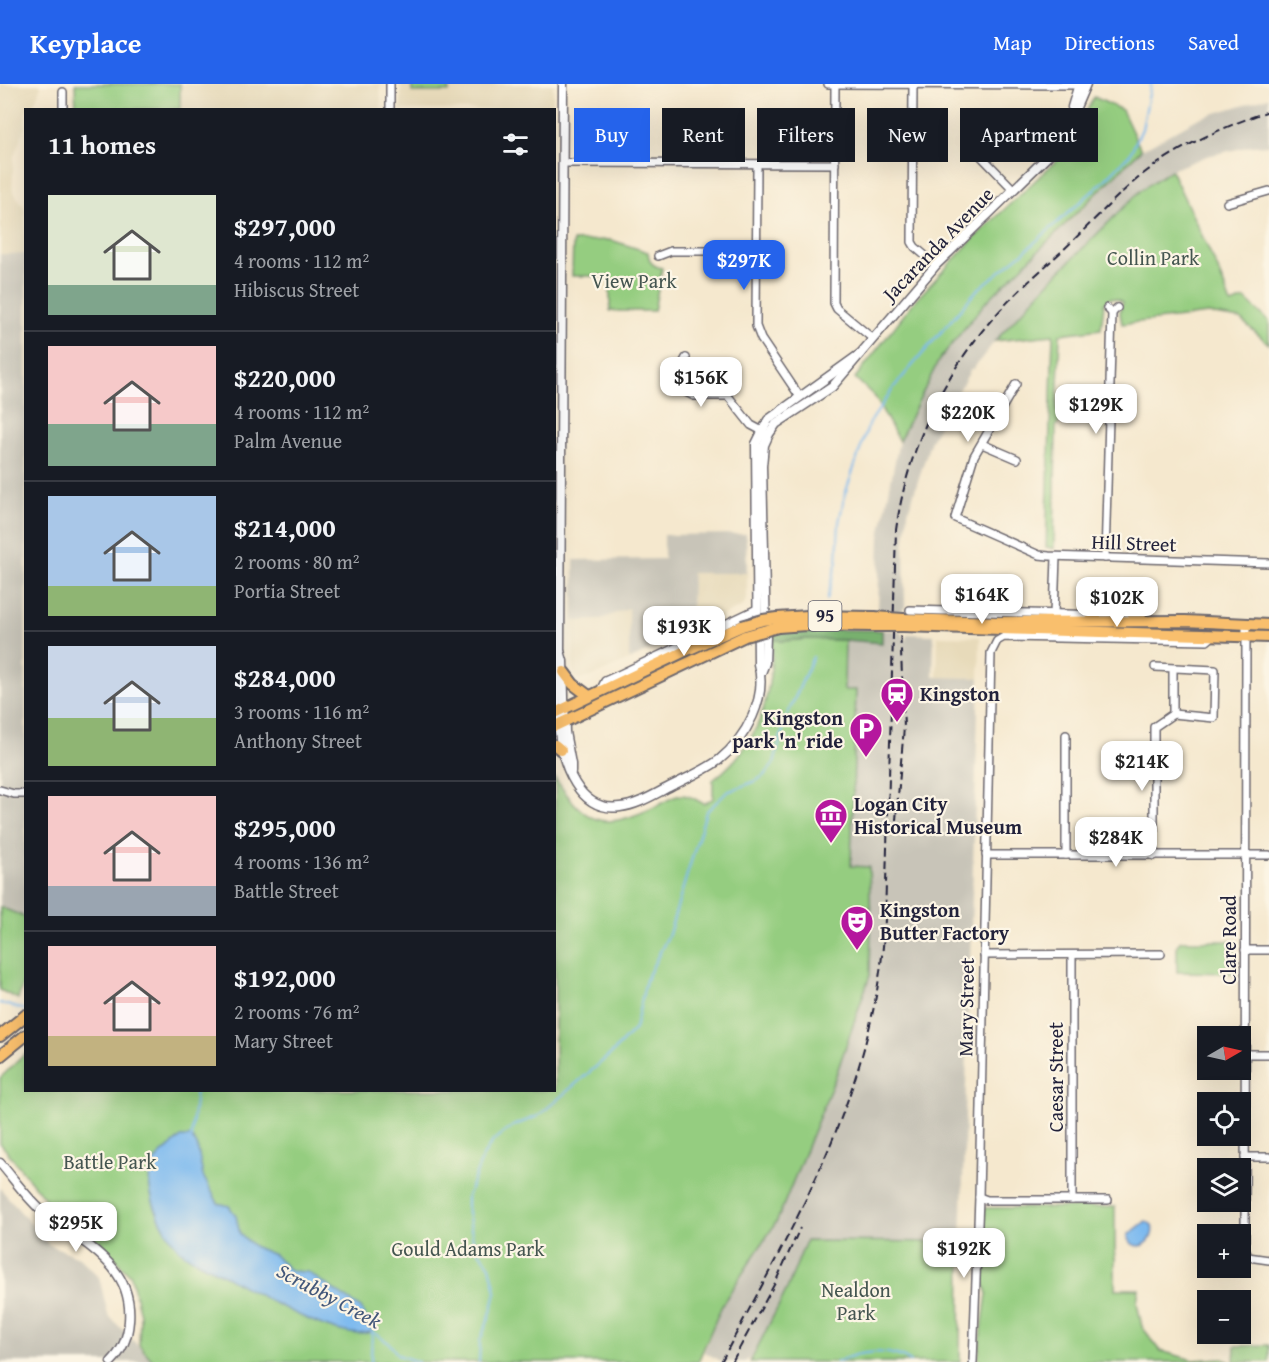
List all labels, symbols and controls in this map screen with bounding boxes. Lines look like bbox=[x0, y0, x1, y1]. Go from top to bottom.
text: Keyplace bbox=[30, 22, 141, 63]
text: Map bbox=[993, 27, 1032, 58]
text: Directions bbox=[1065, 27, 1155, 58]
text: Saved bbox=[1188, 27, 1239, 58]
chip: Buy bbox=[574, 108, 650, 162]
chip: Rent bbox=[662, 108, 745, 162]
chip: Filters bbox=[757, 108, 855, 162]
chip: New bbox=[867, 108, 948, 162]
chip: Apartment bbox=[960, 108, 1098, 162]
text: 11 homes bbox=[48, 125, 156, 164]
icon: filters bbox=[499, 128, 532, 161]
street label: Jacaranda Avenue bbox=[873, 180, 1000, 309]
text: $297,000 bbox=[234, 207, 336, 246]
icon: home bbox=[96, 219, 168, 291]
pin: $297K bbox=[702, 240, 786, 291]
park label: Collin Park bbox=[1107, 243, 1200, 272]
text: $297K bbox=[717, 245, 771, 274]
text: 4 rooms · 112 m² bbox=[234, 246, 369, 275]
park label: View Park bbox=[591, 266, 677, 295]
text: Hibiscus Street bbox=[234, 275, 359, 304]
pin: $156K bbox=[659, 357, 743, 408]
text: $220,000 bbox=[234, 358, 336, 397]
text: $156K bbox=[674, 362, 728, 391]
icon: home bbox=[96, 370, 168, 442]
pin: $129K bbox=[1054, 384, 1138, 435]
text: $129K bbox=[1069, 389, 1123, 418]
pin: $220K bbox=[926, 392, 1010, 443]
text: 4 rooms · 112 m² bbox=[234, 397, 369, 426]
text: $220K bbox=[941, 397, 995, 426]
text: Palm Avenue bbox=[234, 426, 342, 455]
text: $214,000 bbox=[234, 508, 336, 547]
icon: home bbox=[96, 520, 168, 592]
street label: Hill Street bbox=[1091, 527, 1177, 558]
text: 2 rooms · 80 m² bbox=[234, 547, 360, 576]
pin: $164K bbox=[940, 574, 1024, 625]
text: Portia Street bbox=[234, 576, 340, 605]
pin: $102K bbox=[1075, 577, 1159, 628]
text: $164K bbox=[955, 579, 1009, 608]
text: $102K bbox=[1090, 582, 1144, 611]
road number: 95 bbox=[808, 601, 842, 631]
pin: $193K bbox=[642, 606, 726, 657]
text: $193K bbox=[657, 611, 711, 640]
text: $284,000 bbox=[234, 658, 336, 697]
icon: home bbox=[96, 670, 168, 742]
station icon: Kingston bbox=[879, 676, 915, 723]
place label: Kingston bbox=[920, 679, 1000, 708]
text: 3 rooms · 116 m² bbox=[234, 697, 369, 726]
place label: Kingston park 'n' ride bbox=[732, 703, 843, 755]
parking icon: Kingston park 'n' ride bbox=[848, 711, 884, 758]
text: Anthony Street bbox=[234, 726, 362, 755]
pin: $214K bbox=[1100, 741, 1184, 792]
text: $214K bbox=[1115, 746, 1169, 775]
place label: Logan City Historical Museum bbox=[854, 789, 1022, 841]
museum icon: Logan City Historical Museum bbox=[813, 797, 849, 844]
text: $295,000 bbox=[234, 808, 336, 847]
pin: $284K bbox=[1074, 817, 1158, 868]
icon: home bbox=[96, 820, 168, 892]
text: $284K bbox=[1089, 822, 1143, 851]
text: 4 rooms · 136 m² bbox=[234, 847, 369, 876]
text: Battle Street bbox=[234, 876, 339, 905]
place label: Kingston Butter Factory bbox=[880, 895, 1010, 947]
street label: Clare Road bbox=[1214, 895, 1243, 985]
theatre icon: Kingston Butter Factory bbox=[839, 904, 875, 951]
street label: Mary Street bbox=[950, 957, 981, 1057]
text: $192,000 bbox=[234, 958, 336, 997]
icon: home bbox=[96, 970, 168, 1042]
text: 2 rooms · 76 m² bbox=[234, 997, 360, 1026]
street label: Caesar Street bbox=[1041, 1022, 1070, 1132]
text: Mary Street bbox=[234, 1026, 333, 1055]
north arrow bbox=[1197, 1026, 1251, 1080]
map controls bbox=[1197, 1026, 1251, 1344]
button: locate bbox=[1197, 1092, 1251, 1146]
park label: Battle Park bbox=[64, 1147, 157, 1176]
button: layers bbox=[1197, 1158, 1251, 1212]
pin: $295K bbox=[34, 1202, 118, 1253]
text: $295K bbox=[49, 1207, 103, 1236]
button: + bbox=[1197, 1224, 1251, 1278]
pin: $192K bbox=[922, 1228, 1006, 1279]
text: $192K bbox=[937, 1233, 991, 1262]
park label: Gould Adams Park bbox=[391, 1234, 545, 1263]
water label: Scrubby Creek bbox=[271, 1255, 387, 1336]
park label: Nealdon Park bbox=[821, 1275, 891, 1327]
button: − bbox=[1197, 1290, 1251, 1344]

